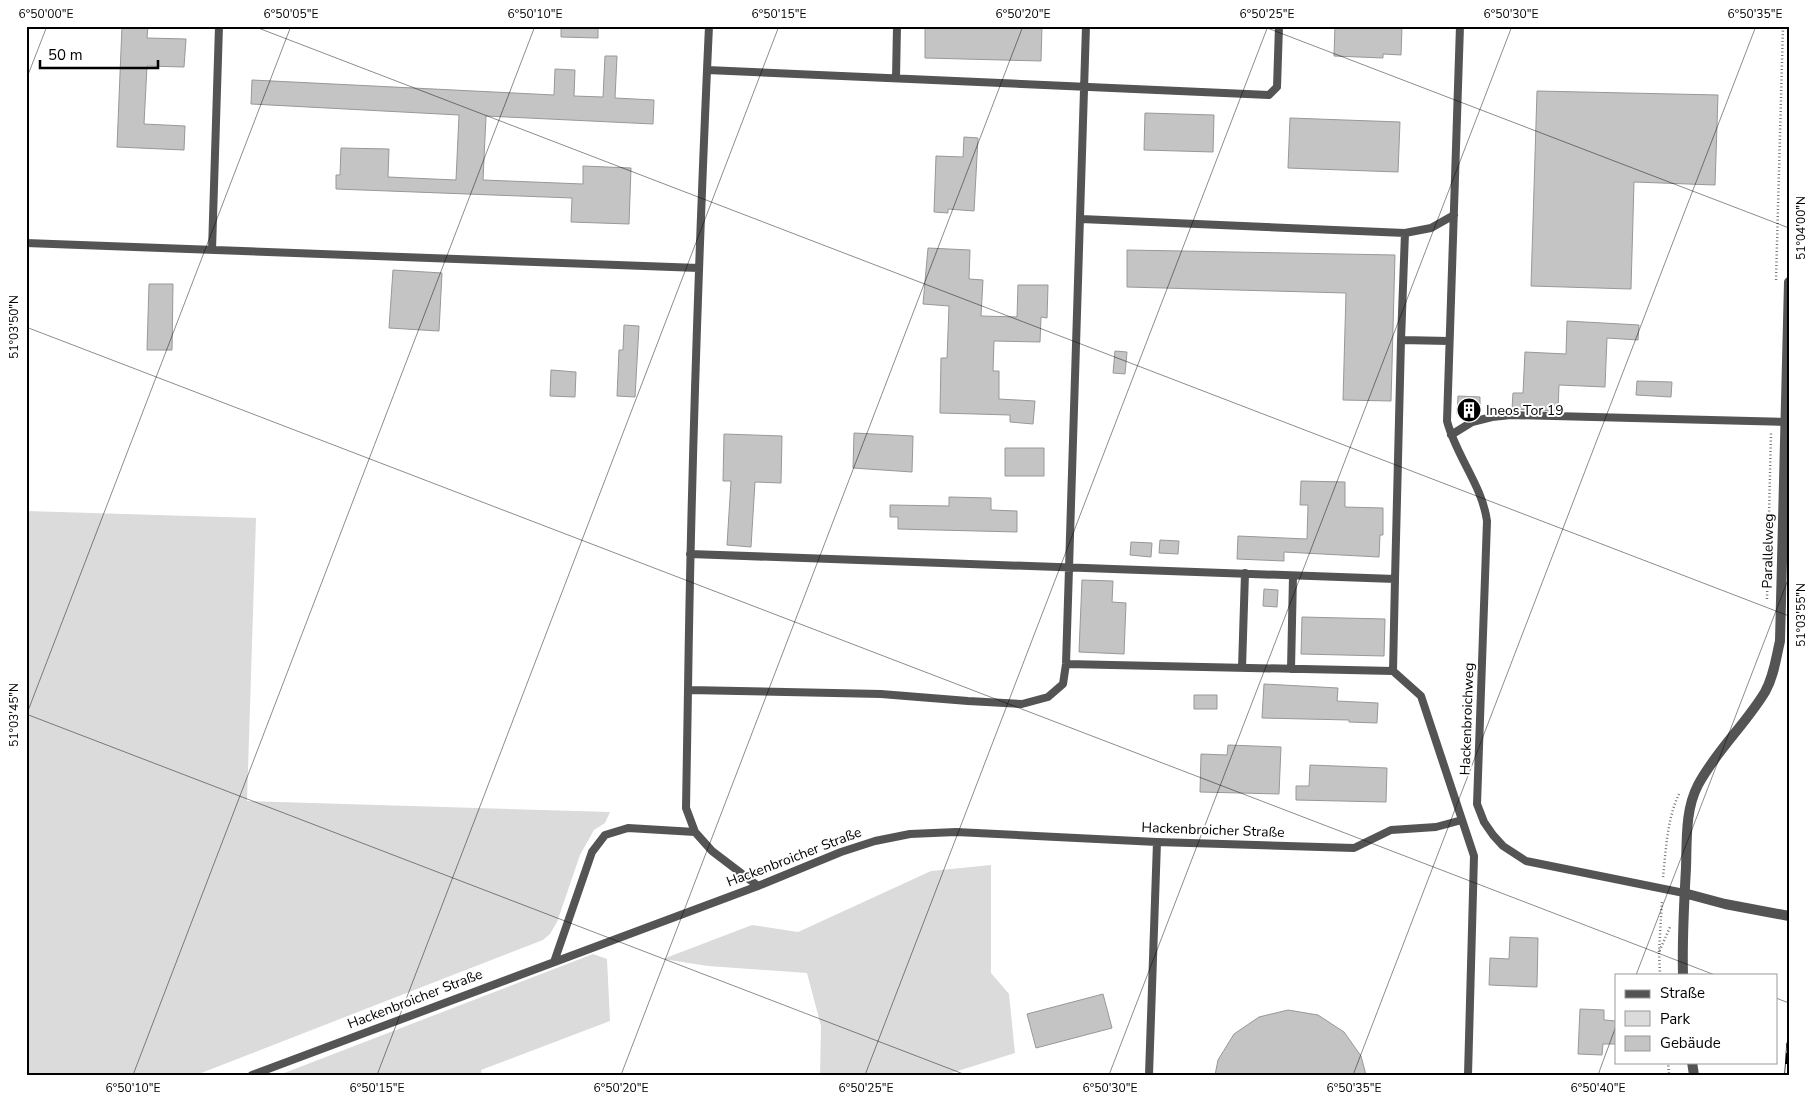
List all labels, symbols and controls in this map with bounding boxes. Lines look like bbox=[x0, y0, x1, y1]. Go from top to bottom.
text: 6°50'00"E bbox=[19, 6, 73, 22]
text: 6°50'05"E bbox=[264, 6, 318, 22]
text: 6°50'10"E bbox=[508, 6, 562, 22]
text: 6°50'15"E bbox=[752, 6, 806, 22]
text: 6°50'20"E bbox=[996, 6, 1050, 22]
text: 6°50'25"E bbox=[1240, 6, 1294, 22]
text: 6°50'30"E bbox=[1484, 6, 1538, 22]
text: 6°50'35"E bbox=[1728, 6, 1782, 22]
scale bar bbox=[40, 38, 158, 70]
text: 50 m bbox=[48, 45, 83, 65]
text: 51°04'00"N bbox=[1793, 196, 1809, 260]
text: 51°03'50"N bbox=[6, 295, 22, 359]
building icon: Ineos Tor 19 bbox=[1456, 397, 1482, 423]
place label: Ineos Tor 19 bbox=[1486, 401, 1564, 420]
street label: Parallelweg bbox=[1758, 513, 1778, 589]
text: 51°03'55"N bbox=[1793, 583, 1809, 647]
street label: Hackenbroichweg bbox=[1456, 662, 1478, 776]
text: 51°03'45"N bbox=[6, 683, 22, 747]
street label: Hackenbroicher Straße bbox=[1141, 818, 1285, 842]
street label: Hackenbroicher Straße bbox=[724, 822, 864, 892]
street label: Hackenbroicher Straße bbox=[345, 964, 485, 1034]
legend bbox=[1615, 974, 1778, 1064]
text: Straße bbox=[1660, 983, 1705, 1003]
text: Park bbox=[1660, 1009, 1690, 1029]
text: Gebäude bbox=[1660, 1033, 1721, 1053]
text: 6°50'10"E bbox=[106, 1080, 160, 1096]
text: 6°50'15"E bbox=[350, 1080, 404, 1096]
text: 6°50'20"E bbox=[594, 1080, 648, 1096]
text: 6°50'25"E bbox=[839, 1080, 893, 1096]
text: 6°50'30"E bbox=[1083, 1080, 1137, 1096]
text: 6°50'35"E bbox=[1327, 1080, 1381, 1096]
text: 6°50'40"E bbox=[1571, 1080, 1625, 1096]

